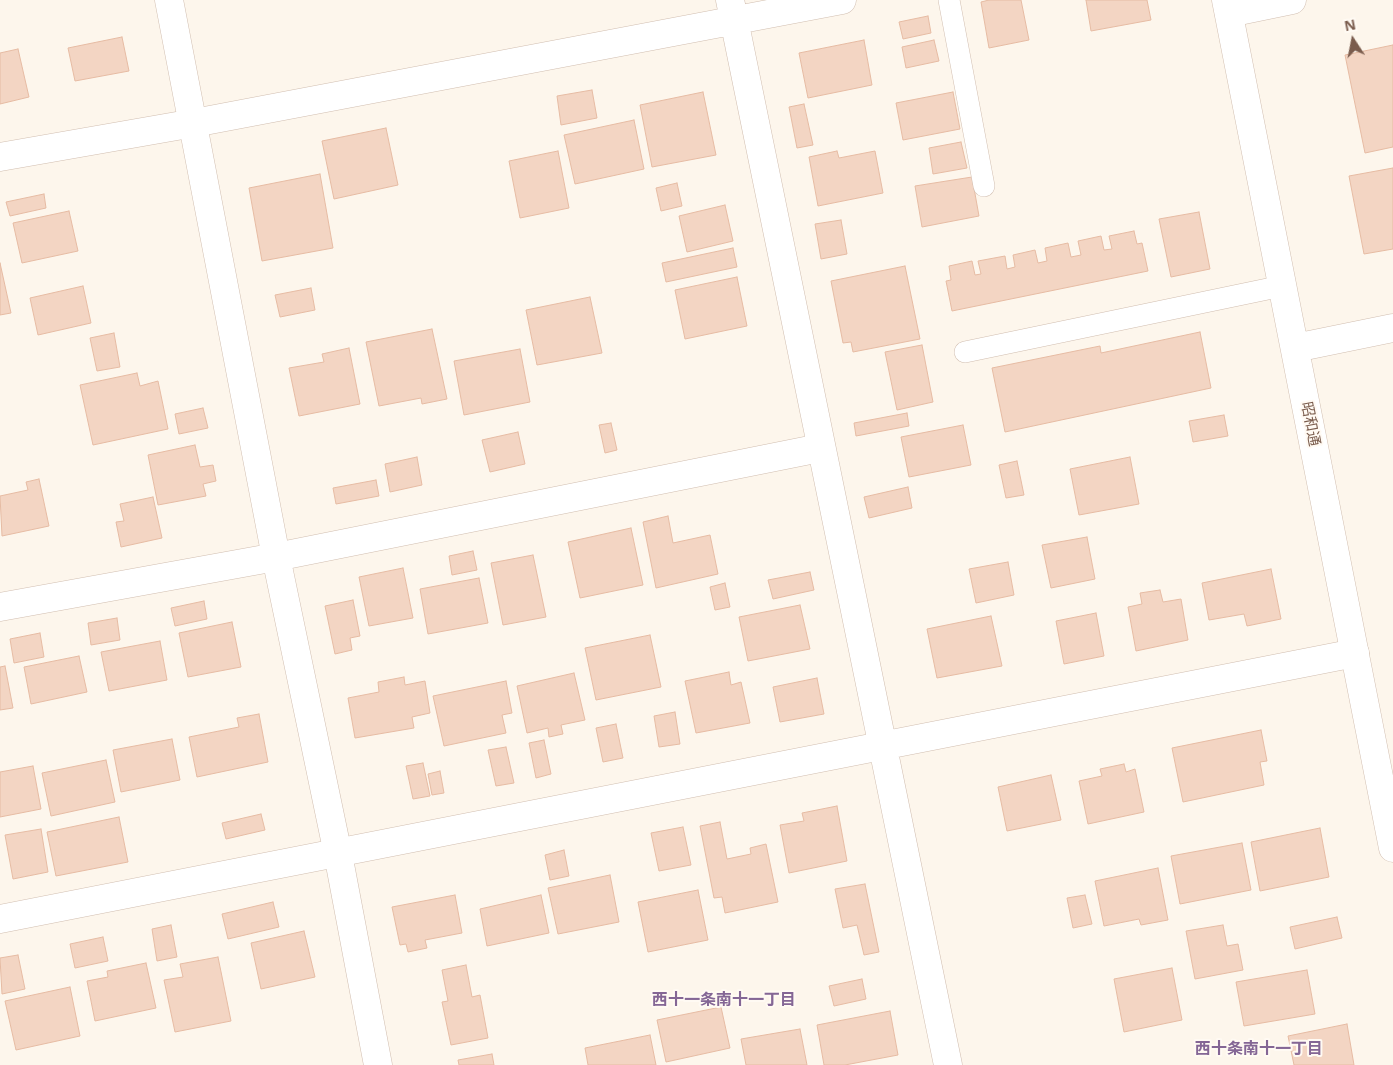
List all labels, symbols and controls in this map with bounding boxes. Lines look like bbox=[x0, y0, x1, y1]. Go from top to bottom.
text: N bbox=[1343, 14, 1357, 35]
north arrow bbox=[1328, 15, 1378, 65]
street label: 昭和通 bbox=[1297, 400, 1323, 448]
district label: 西十一条南十一丁目 bbox=[652, 990, 796, 1010]
district label: 西十条南十一丁目 bbox=[1195, 1039, 1323, 1059]

